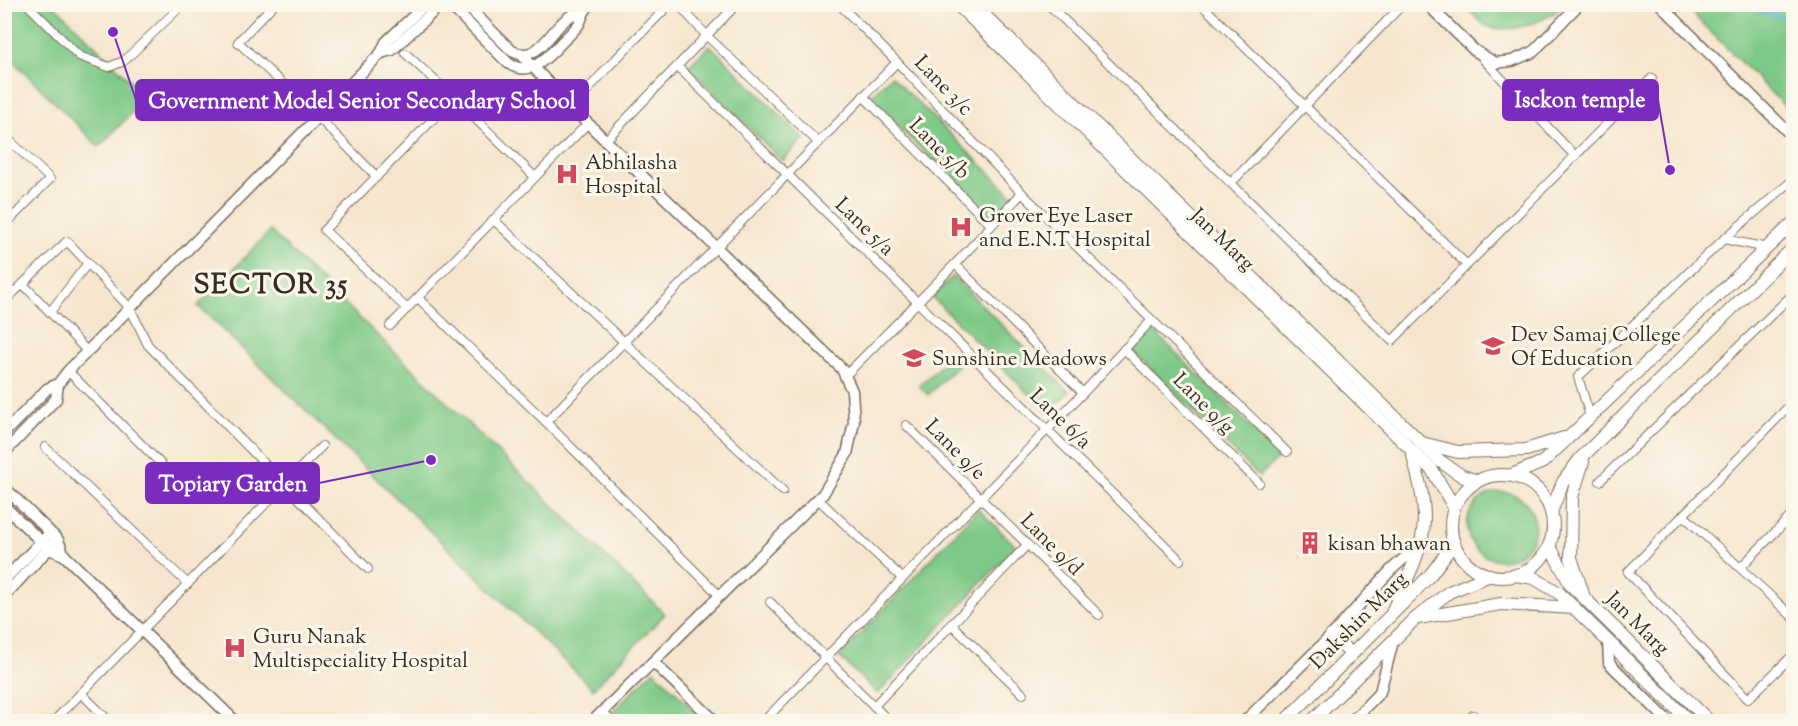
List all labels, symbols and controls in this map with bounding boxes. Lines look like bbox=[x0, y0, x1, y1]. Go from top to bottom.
street label: Lane 3/c bbox=[906, 49, 979, 123]
callout: Government Model Senior Secondary School bbox=[136, 80, 588, 120]
callout: Isckon temple bbox=[1503, 80, 1658, 120]
text: Isckon temple bbox=[1514, 86, 1646, 118]
text: Government Model Senior Secondary School bbox=[148, 87, 577, 119]
street label: Lane 5/b bbox=[901, 112, 976, 187]
place label: Abhilasha Hospital bbox=[585, 149, 678, 203]
hospital icon: Abhilasha Hospital bbox=[554, 161, 580, 187]
street label: Lane 5/a bbox=[827, 191, 900, 264]
street label: Jan Marg bbox=[1182, 201, 1261, 279]
place label: Grover Eye Laser and E.N.T Hospital bbox=[979, 202, 1151, 256]
hospital icon: Grover Eye Laser and E.N.T Hospital bbox=[948, 214, 974, 240]
district label: SECTOR 35 bbox=[194, 267, 348, 306]
place label: Dev Samaj College Of Education bbox=[1511, 321, 1681, 375]
school or university icon: Dev Samaj College Of Education bbox=[1480, 333, 1506, 359]
school or university icon: Sunshine Meadows bbox=[901, 345, 927, 371]
place label: Sunshine Meadows bbox=[932, 345, 1107, 375]
street label: Lane 9/g bbox=[1165, 367, 1240, 442]
street label: Lane 6/a bbox=[1022, 382, 1098, 457]
street label: Lane 9/e bbox=[917, 413, 992, 488]
callout: Topiary Garden bbox=[146, 463, 319, 503]
text: Topiary Garden bbox=[158, 470, 308, 502]
street label: Lane 9/d bbox=[1012, 507, 1089, 584]
building icon: kisan bhawan bbox=[1297, 530, 1323, 556]
place label: kisan bhawan bbox=[1328, 530, 1451, 560]
street label: Dakshin Marg bbox=[1304, 566, 1415, 677]
street label: Jan Marg bbox=[1597, 585, 1675, 663]
place label: Guru Nanak Multispeciality Hospital bbox=[253, 623, 468, 677]
hospital icon: Guru Nanak Multispeciality Hospital bbox=[222, 635, 248, 661]

